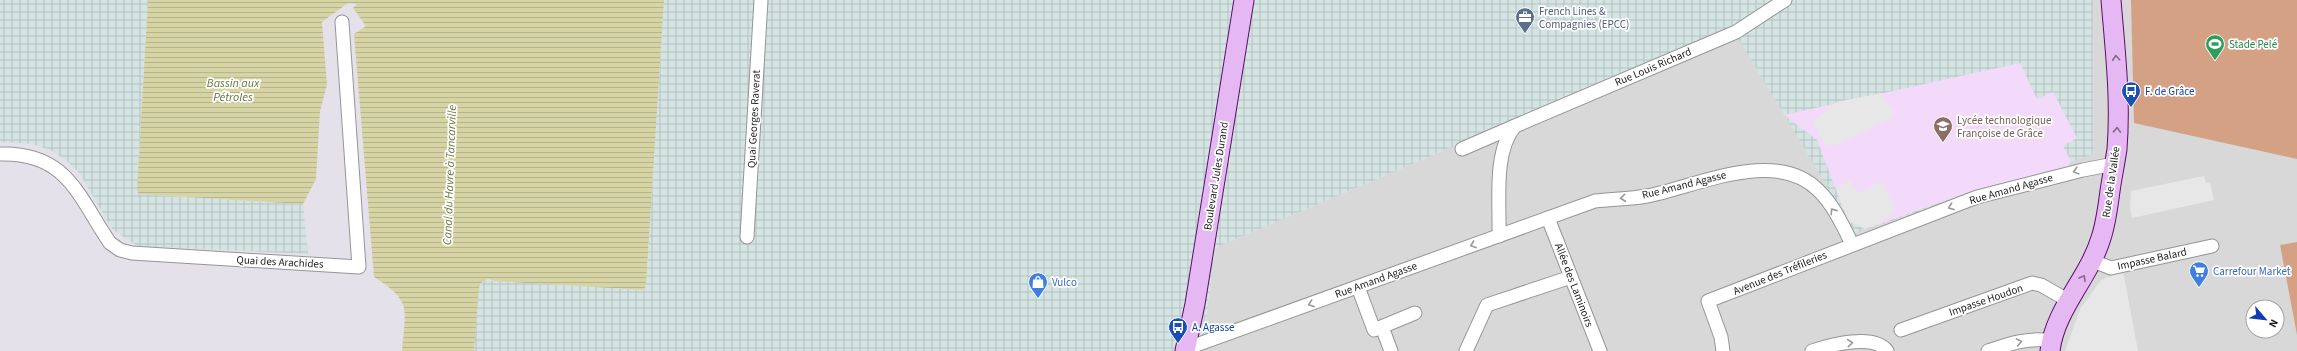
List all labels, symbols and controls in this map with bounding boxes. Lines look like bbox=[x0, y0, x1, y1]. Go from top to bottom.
place label: French Lines & Compagnies (EPCC) bbox=[1539, 4, 1629, 32]
office icon: French Lines & Compagnies (EPCC) bbox=[1514, 6, 1536, 34]
sports icon: Stade Pelé bbox=[2204, 33, 2226, 61]
place label: Stade Pelé bbox=[2229, 37, 2278, 52]
street label: Rue Louis Richard bbox=[1612, 44, 1694, 90]
one-way arrow bbox=[2111, 55, 2120, 61]
street label: Quai Georges Raverat bbox=[744, 69, 764, 168]
water label: Bassin aux Pétroles bbox=[207, 75, 260, 106]
bus stop icon: F. de Grâce bbox=[2120, 80, 2142, 108]
place label: F. de Grâce bbox=[2145, 84, 2195, 99]
water label: Canal du Havre à Tancarville bbox=[439, 104, 461, 245]
place label: Lycée technologique Françoise de Grâce bbox=[1957, 113, 2052, 141]
school or university icon: Lycée technologique Françoise de Grâce bbox=[1932, 115, 1954, 143]
street label: Boulevard Jules Durand bbox=[1200, 121, 1232, 231]
one-way arrow bbox=[2113, 127, 2122, 133]
street label: Rue de la Vallée bbox=[2099, 145, 2123, 219]
one-way arrow bbox=[2073, 166, 2080, 175]
street label: Rue Amand Agasse bbox=[1640, 167, 1728, 203]
street label: Rue Amand Agasse bbox=[1967, 170, 2055, 208]
one-way arrow bbox=[1620, 193, 1626, 202]
one-way arrow bbox=[1948, 202, 1955, 210]
one-way arrow bbox=[1831, 208, 1838, 215]
one-way arrow bbox=[1469, 241, 1476, 249]
street label: Allée des Laminoirs bbox=[1551, 241, 1597, 330]
street label: Impasse Balard bbox=[2116, 244, 2188, 274]
street label: Avenue des Tréfileries bbox=[1731, 247, 1829, 299]
street label: Quai des Arachides bbox=[236, 252, 324, 272]
street label: Rue Amand Agasse bbox=[1333, 258, 1420, 302]
supermarket icon: Carrefour Market bbox=[2188, 260, 2210, 288]
place label: Carrefour Market bbox=[2213, 264, 2291, 279]
shop icon: Vulco bbox=[1027, 271, 1049, 299]
place label: Vulco bbox=[1052, 275, 1077, 290]
one-way arrow bbox=[2078, 275, 2085, 282]
street label: Impasse Houdon bbox=[1947, 280, 2025, 320]
one-way arrow bbox=[1307, 299, 1314, 307]
north arrow bbox=[2245, 299, 2285, 339]
bus stop icon: A. Agasse bbox=[1167, 316, 1189, 344]
text: N bbox=[2265, 317, 2282, 330]
place label: A. Agasse bbox=[1192, 320, 1235, 335]
one-way arrow bbox=[2016, 338, 2022, 346]
one-way arrow bbox=[1847, 339, 1853, 348]

